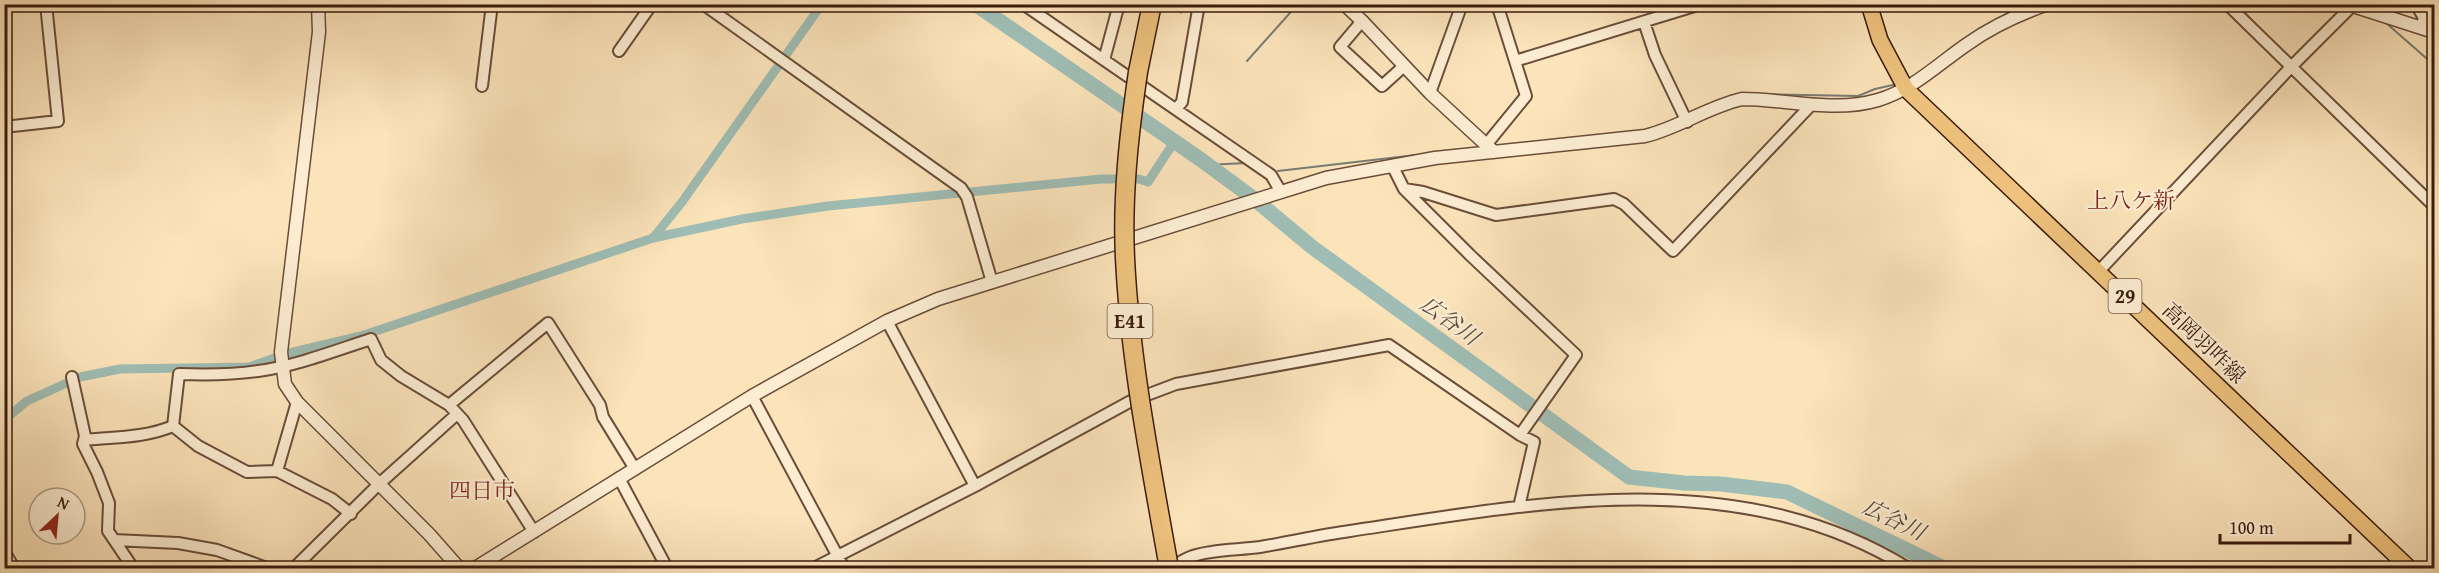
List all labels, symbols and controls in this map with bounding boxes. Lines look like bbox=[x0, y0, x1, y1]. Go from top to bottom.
district label: 上八ケ新 bbox=[2087, 184, 2175, 216]
road number: 29 bbox=[2108, 279, 2142, 313]
water label: 広谷川 bbox=[1414, 288, 1488, 354]
street label: 高岡羽咋線 bbox=[2156, 295, 2253, 390]
road number: E41 bbox=[1108, 304, 1152, 338]
district label: 四日市 bbox=[449, 474, 515, 506]
north arrow bbox=[27, 486, 87, 546]
text: N bbox=[54, 489, 74, 516]
water label: 広谷川 bbox=[1857, 490, 1932, 549]
scale bar bbox=[2220, 507, 2350, 545]
text: 100 m bbox=[2229, 514, 2274, 541]

